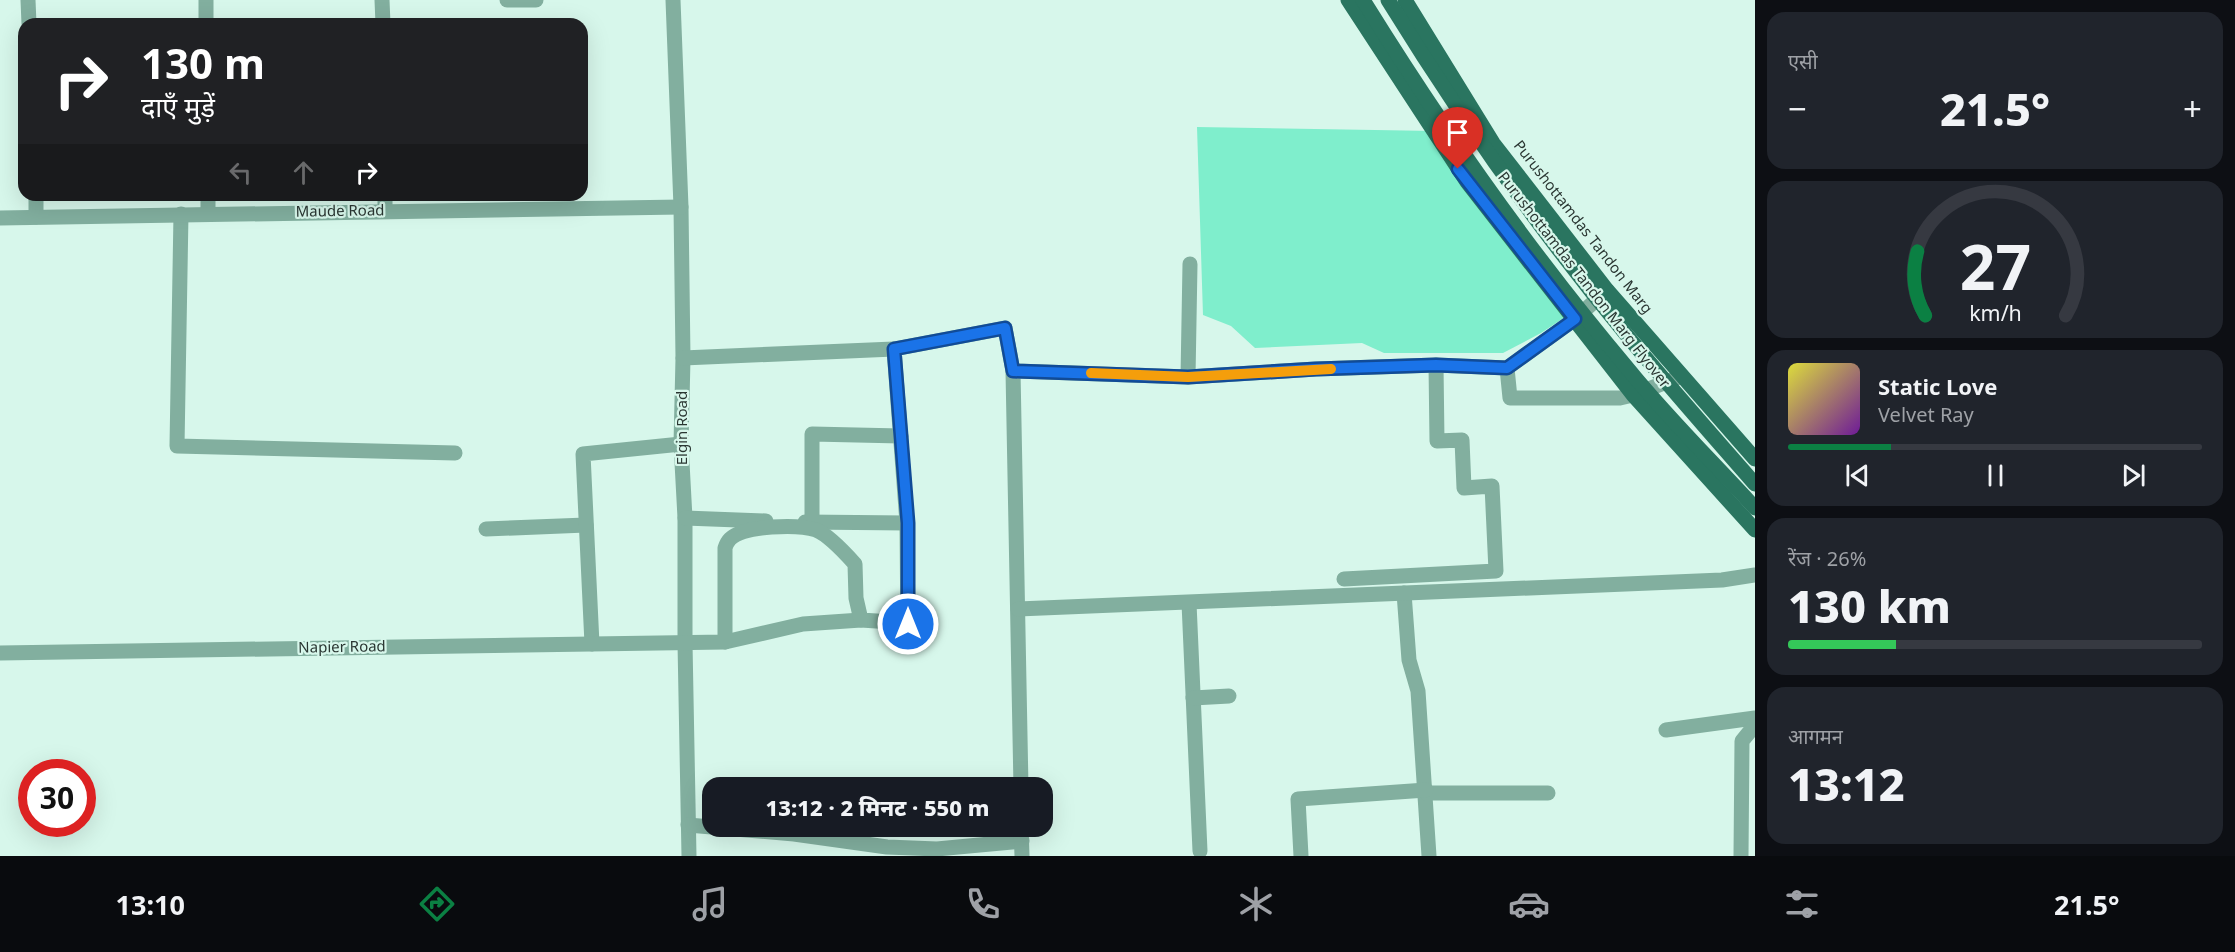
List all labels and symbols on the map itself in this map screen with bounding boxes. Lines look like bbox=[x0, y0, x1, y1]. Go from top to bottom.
pin bbox=[1432, 107, 1483, 169]
street label: Purushottamdas Tandon Marg bbox=[1510, 136, 1658, 317]
street label: Purushottamdas Tandon Marg Flyover bbox=[1494, 167, 1676, 392]
street label: Maude Road bbox=[295, 199, 385, 221]
street label: Elgin Road bbox=[671, 391, 691, 465]
position arrow bbox=[876, 592, 940, 656]
street label: Napier Road bbox=[298, 635, 386, 657]
speed limit sign: 30 bbox=[18, 759, 96, 837]

